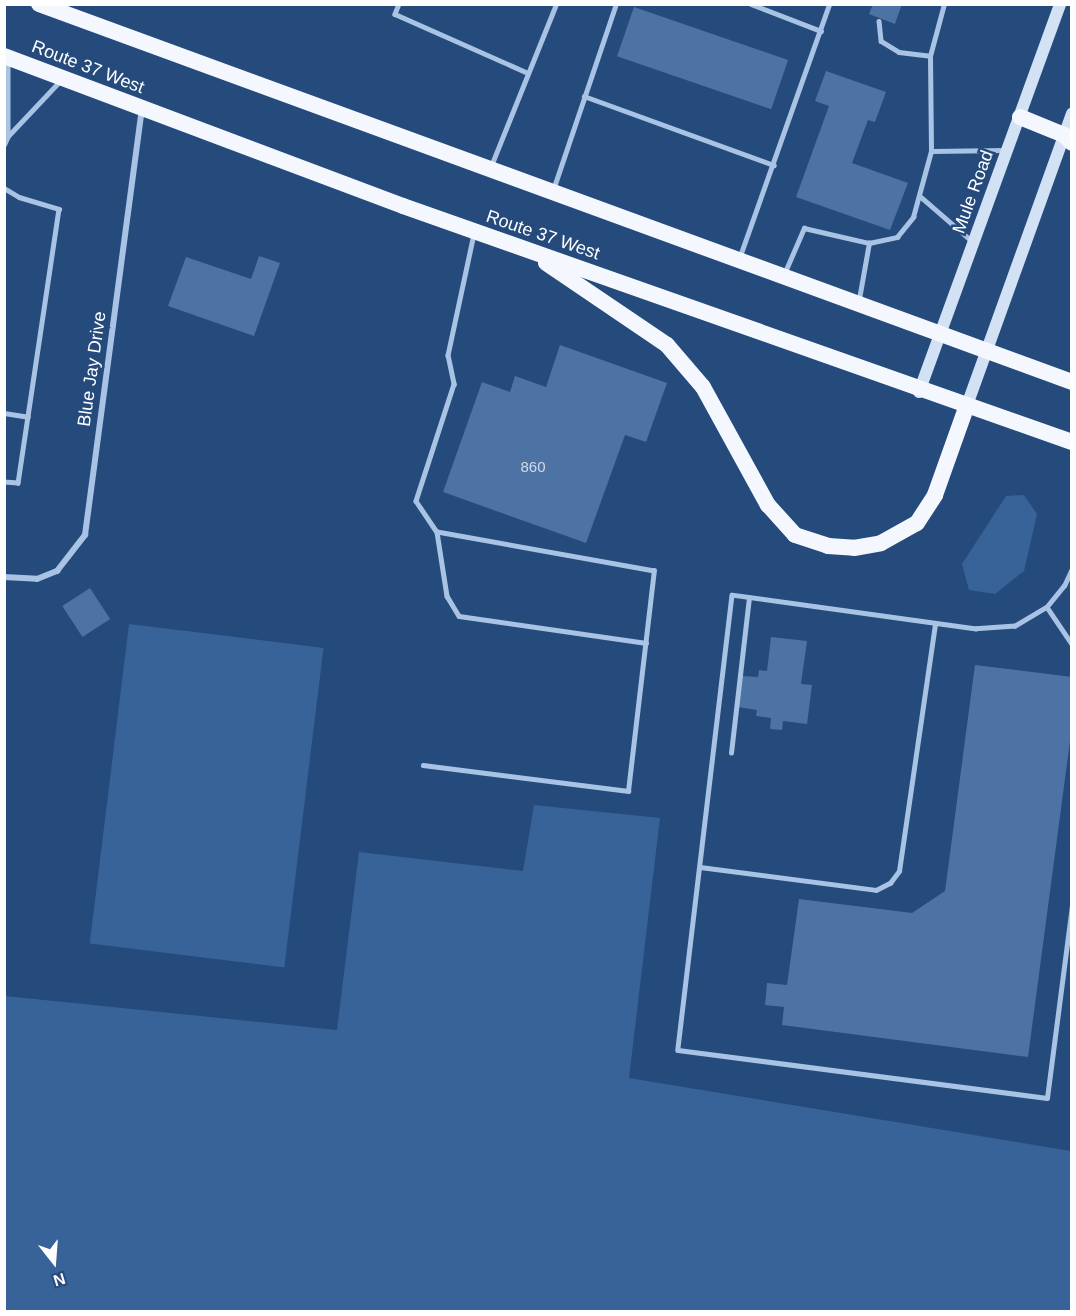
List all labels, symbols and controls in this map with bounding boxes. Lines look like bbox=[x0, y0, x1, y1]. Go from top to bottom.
street label: Route 37 West bbox=[29, 36, 147, 98]
street label: Mule Road bbox=[948, 147, 998, 237]
street label: Route 37 West bbox=[483, 205, 603, 265]
street label: Blue Jay Drive bbox=[73, 310, 111, 428]
house number: 860 bbox=[520, 458, 546, 476]
north arrow bbox=[24, 1232, 84, 1292]
text: N bbox=[51, 1270, 67, 1290]

